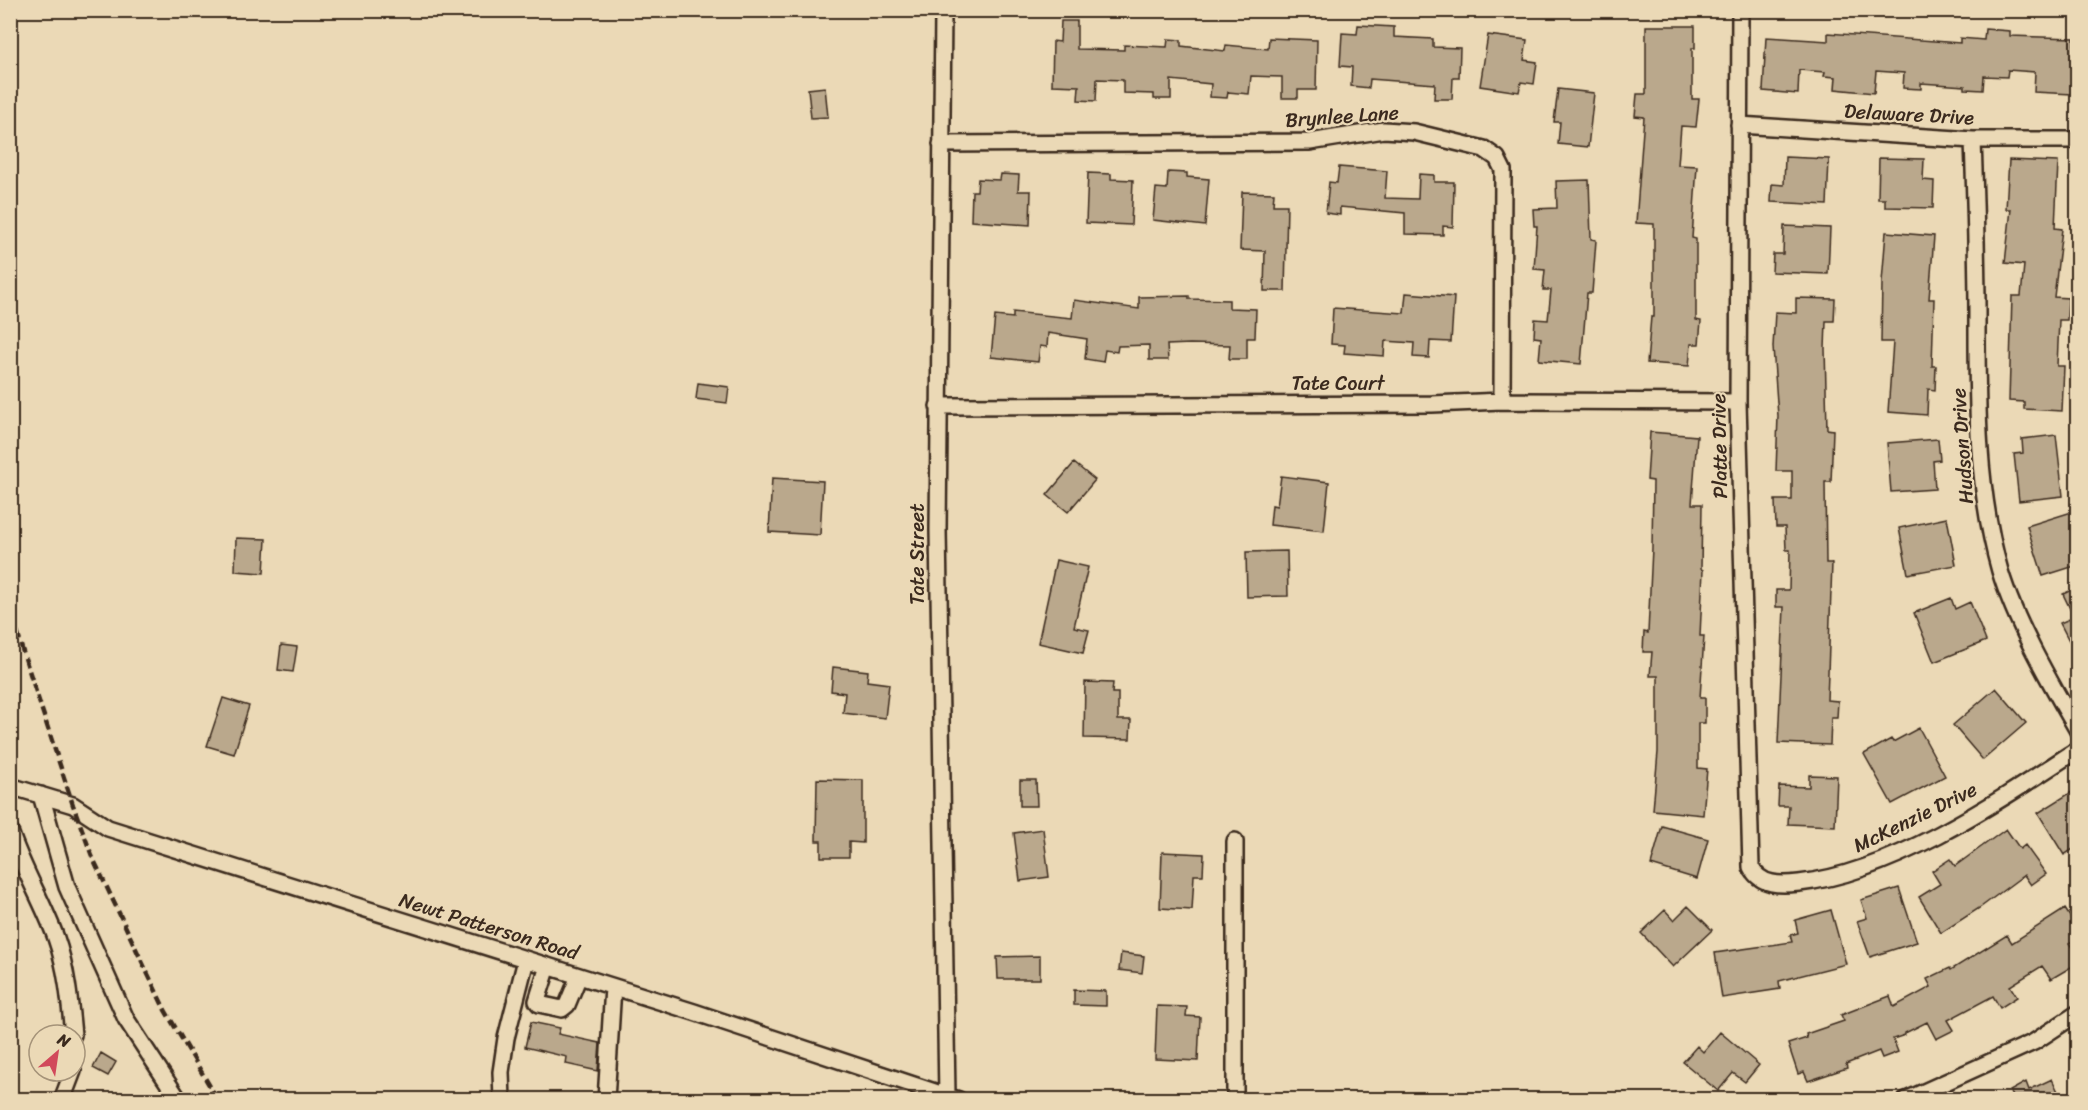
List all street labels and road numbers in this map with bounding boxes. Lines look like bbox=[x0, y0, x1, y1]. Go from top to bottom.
street label: Delaware Drive bbox=[1843, 94, 1975, 135]
street label: Brynlee Lane bbox=[1284, 95, 1400, 138]
street label: Tate Court bbox=[1292, 366, 1385, 401]
street label: Hudson Drive bbox=[1941, 387, 1984, 505]
street label: Platte Drive bbox=[1701, 393, 1738, 499]
street label: Tate Street bbox=[900, 503, 935, 605]
street label: McKenzie Drive bbox=[1847, 772, 1983, 863]
street label: Newt Patterson Road bbox=[395, 883, 584, 971]

